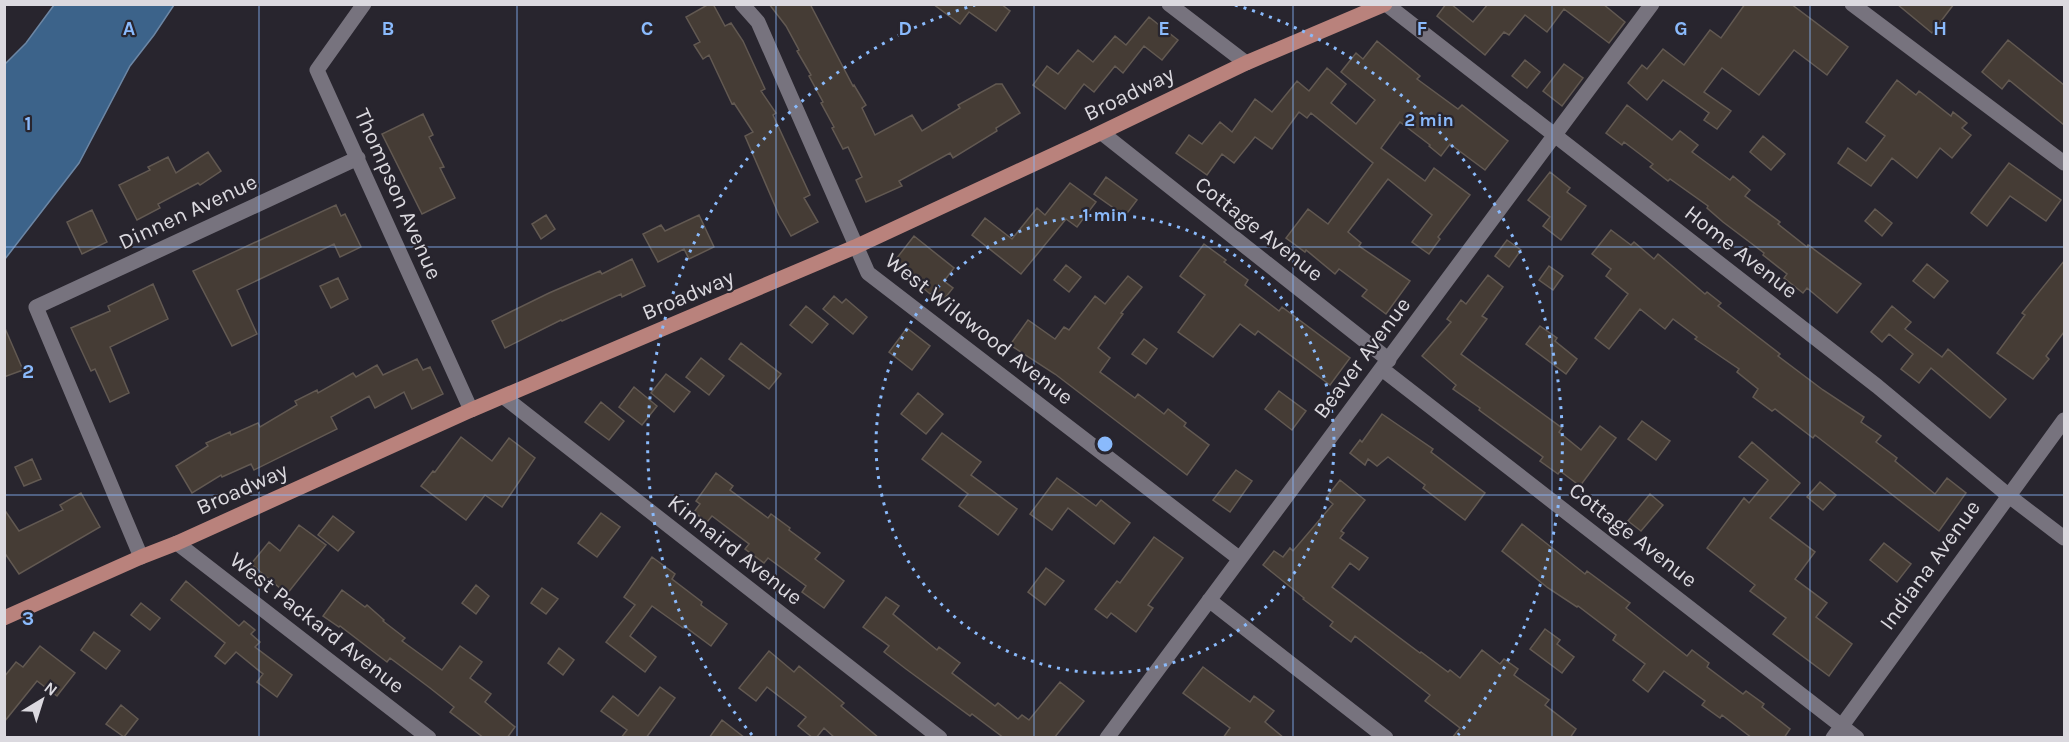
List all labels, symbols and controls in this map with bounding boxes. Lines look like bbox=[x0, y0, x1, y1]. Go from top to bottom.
text: A bbox=[123, 17, 136, 40]
text: B bbox=[382, 17, 394, 40]
text: C bbox=[641, 17, 653, 40]
text: D bbox=[898, 17, 912, 40]
text: E bbox=[1158, 17, 1170, 40]
text: F bbox=[1417, 17, 1428, 40]
text: G bbox=[1674, 17, 1688, 40]
text: H bbox=[1933, 17, 1947, 40]
street label: Broadway bbox=[1080, 61, 1178, 127]
street label: Thompson Avenue bbox=[349, 105, 447, 283]
text: 2 min bbox=[1404, 109, 1454, 131]
text: 1 bbox=[24, 112, 32, 135]
street label: Dinnen Avenue bbox=[115, 169, 261, 255]
street label: Cottage Avenue bbox=[1190, 171, 1328, 287]
street label: Home Avenue bbox=[1679, 200, 1803, 304]
text: 1 min bbox=[1082, 204, 1128, 226]
street label: West Wildwood Avenue bbox=[880, 248, 1078, 410]
street label: Broadway bbox=[638, 264, 738, 326]
street label: Beaver Avenue bbox=[1308, 292, 1416, 424]
text: 2 bbox=[22, 360, 34, 383]
centre of rings bbox=[1095, 434, 1115, 454]
street label: Broadway bbox=[192, 457, 292, 521]
street label: Cottage Avenue bbox=[1564, 477, 1702, 593]
street label: Kinnaird Avenue bbox=[662, 489, 808, 611]
street label: Indiana Avenue bbox=[1874, 495, 1986, 635]
street label: West Packard Avenue bbox=[225, 547, 409, 699]
text: 3 bbox=[22, 607, 34, 630]
north arrow bbox=[12, 670, 72, 730]
text: N bbox=[41, 678, 61, 700]

